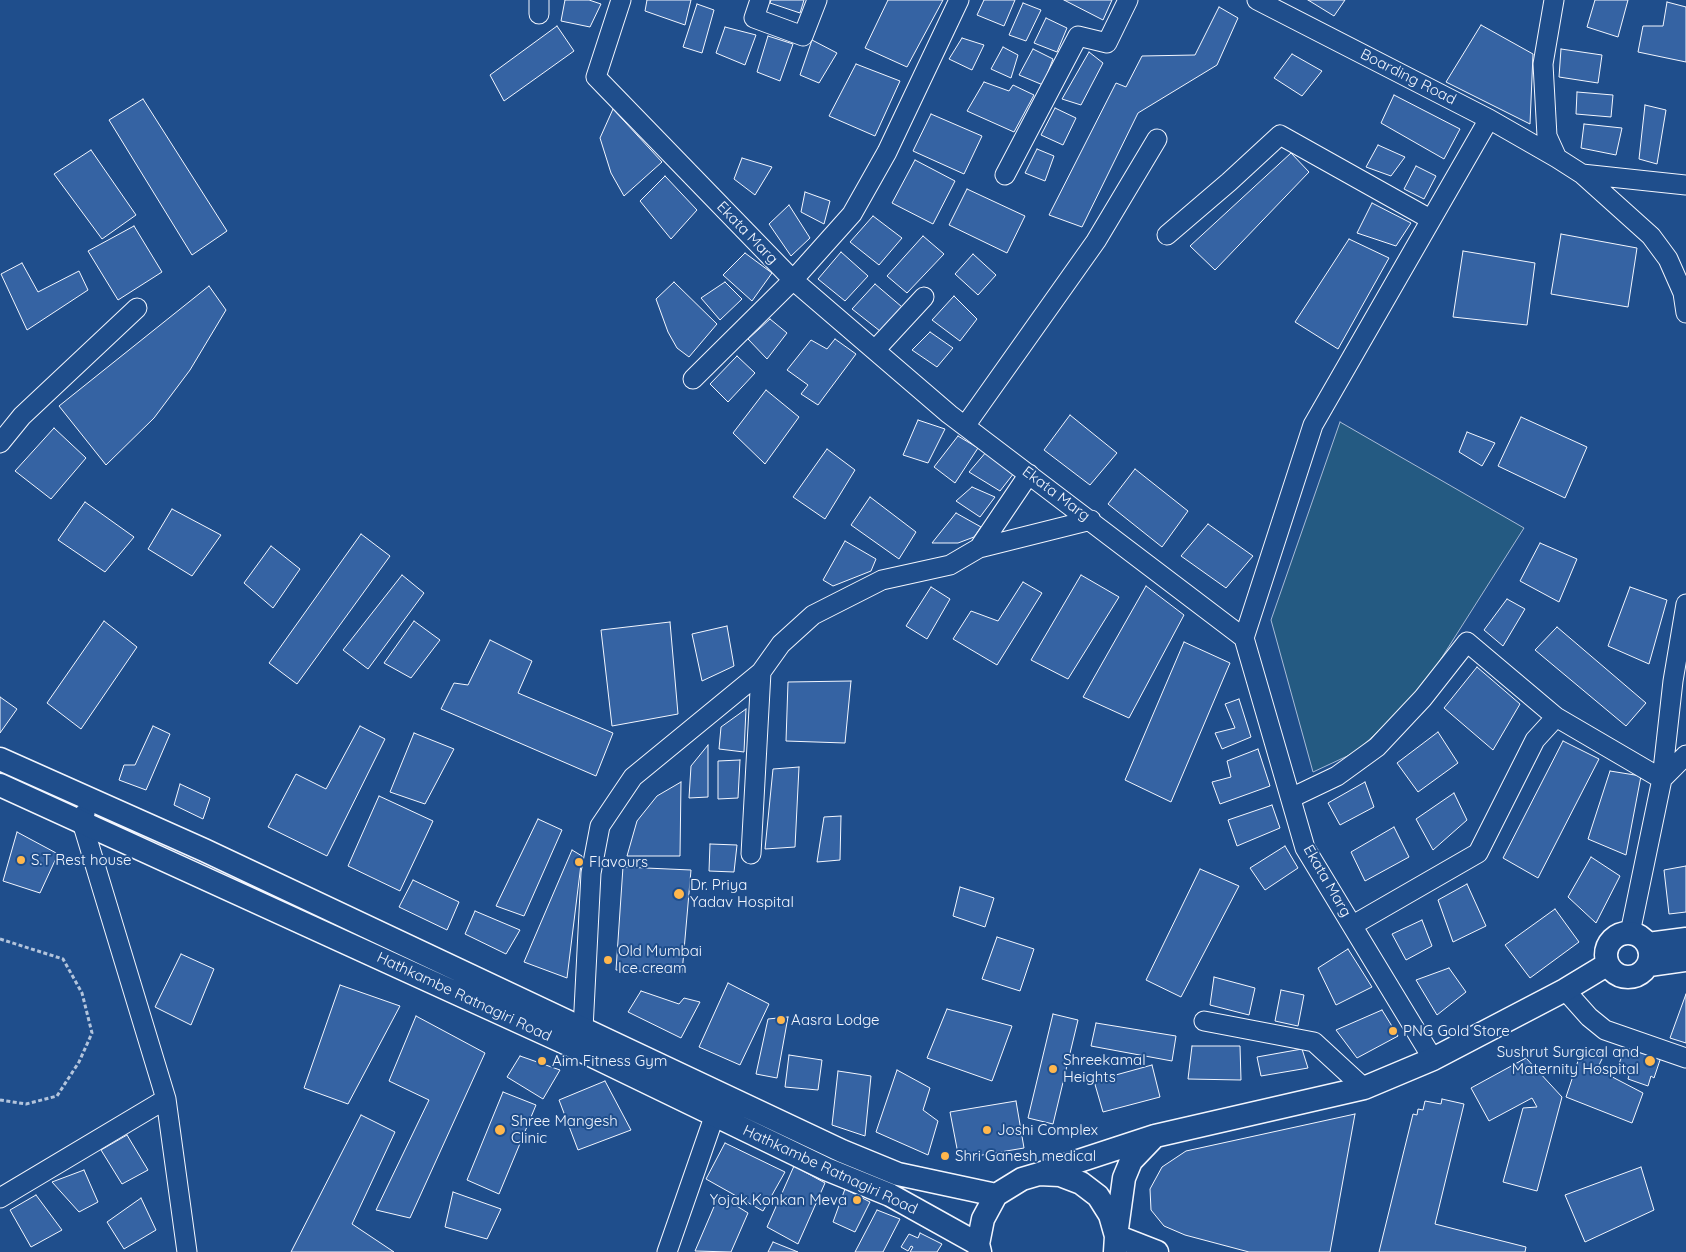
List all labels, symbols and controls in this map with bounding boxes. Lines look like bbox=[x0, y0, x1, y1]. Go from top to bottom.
street label: Boarding Road bbox=[1357, 45, 1459, 109]
street label: Ekata Marg bbox=[713, 198, 781, 268]
street label: Ekata Marg bbox=[1019, 463, 1093, 525]
street label: Ekata Marg bbox=[1299, 842, 1355, 920]
place label: S.T Rest house bbox=[31, 851, 132, 869]
place label: Flavours bbox=[589, 853, 648, 871]
marker: S.T Rest house bbox=[15, 854, 27, 866]
marker: Flavours bbox=[573, 856, 585, 868]
place label: Dr. Priya Yadav Hospital bbox=[690, 876, 794, 911]
marker: Dr. Priya Yadav Hospital bbox=[672, 887, 686, 901]
place label: Old Mumbai Ice cream bbox=[618, 942, 702, 977]
street label: Hathkambe Ratnagiri Road bbox=[374, 949, 554, 1045]
marker: Old Mumbai Ice cream bbox=[602, 954, 614, 966]
place label: Aasra Lodge bbox=[791, 1011, 880, 1029]
marker: Aasra Lodge bbox=[775, 1014, 787, 1026]
place label: PNG Gold Store bbox=[1403, 1022, 1510, 1040]
marker: PNG Gold Store bbox=[1387, 1025, 1399, 1037]
place label: Sushrut Surgical and Maternity Hospital bbox=[1497, 1043, 1639, 1078]
place label: Shreekamal Heights bbox=[1063, 1051, 1146, 1086]
place label: Aim Fitness Gym bbox=[552, 1052, 667, 1070]
marker: Sushrut Surgical and Maternity Hospital bbox=[1643, 1054, 1657, 1068]
marker: Aim Fitness Gym bbox=[536, 1055, 548, 1067]
marker: Shreekamal Heights bbox=[1047, 1063, 1059, 1075]
place label: Shree Mangesh Clinic bbox=[511, 1112, 618, 1147]
place label: Joshi Complex bbox=[997, 1121, 1098, 1139]
street label: Hathkambe Ratnagiri Road bbox=[740, 1122, 920, 1218]
marker: Shree Mangesh Clinic bbox=[493, 1123, 507, 1137]
marker: Joshi Complex bbox=[981, 1124, 993, 1136]
place label: Shri Ganesh medical bbox=[955, 1147, 1096, 1165]
marker: Shri Ganesh medical bbox=[939, 1150, 951, 1162]
place label: Yojak Konkan Meva bbox=[710, 1191, 847, 1209]
marker: Yojak Konkan Meva bbox=[851, 1194, 863, 1206]

